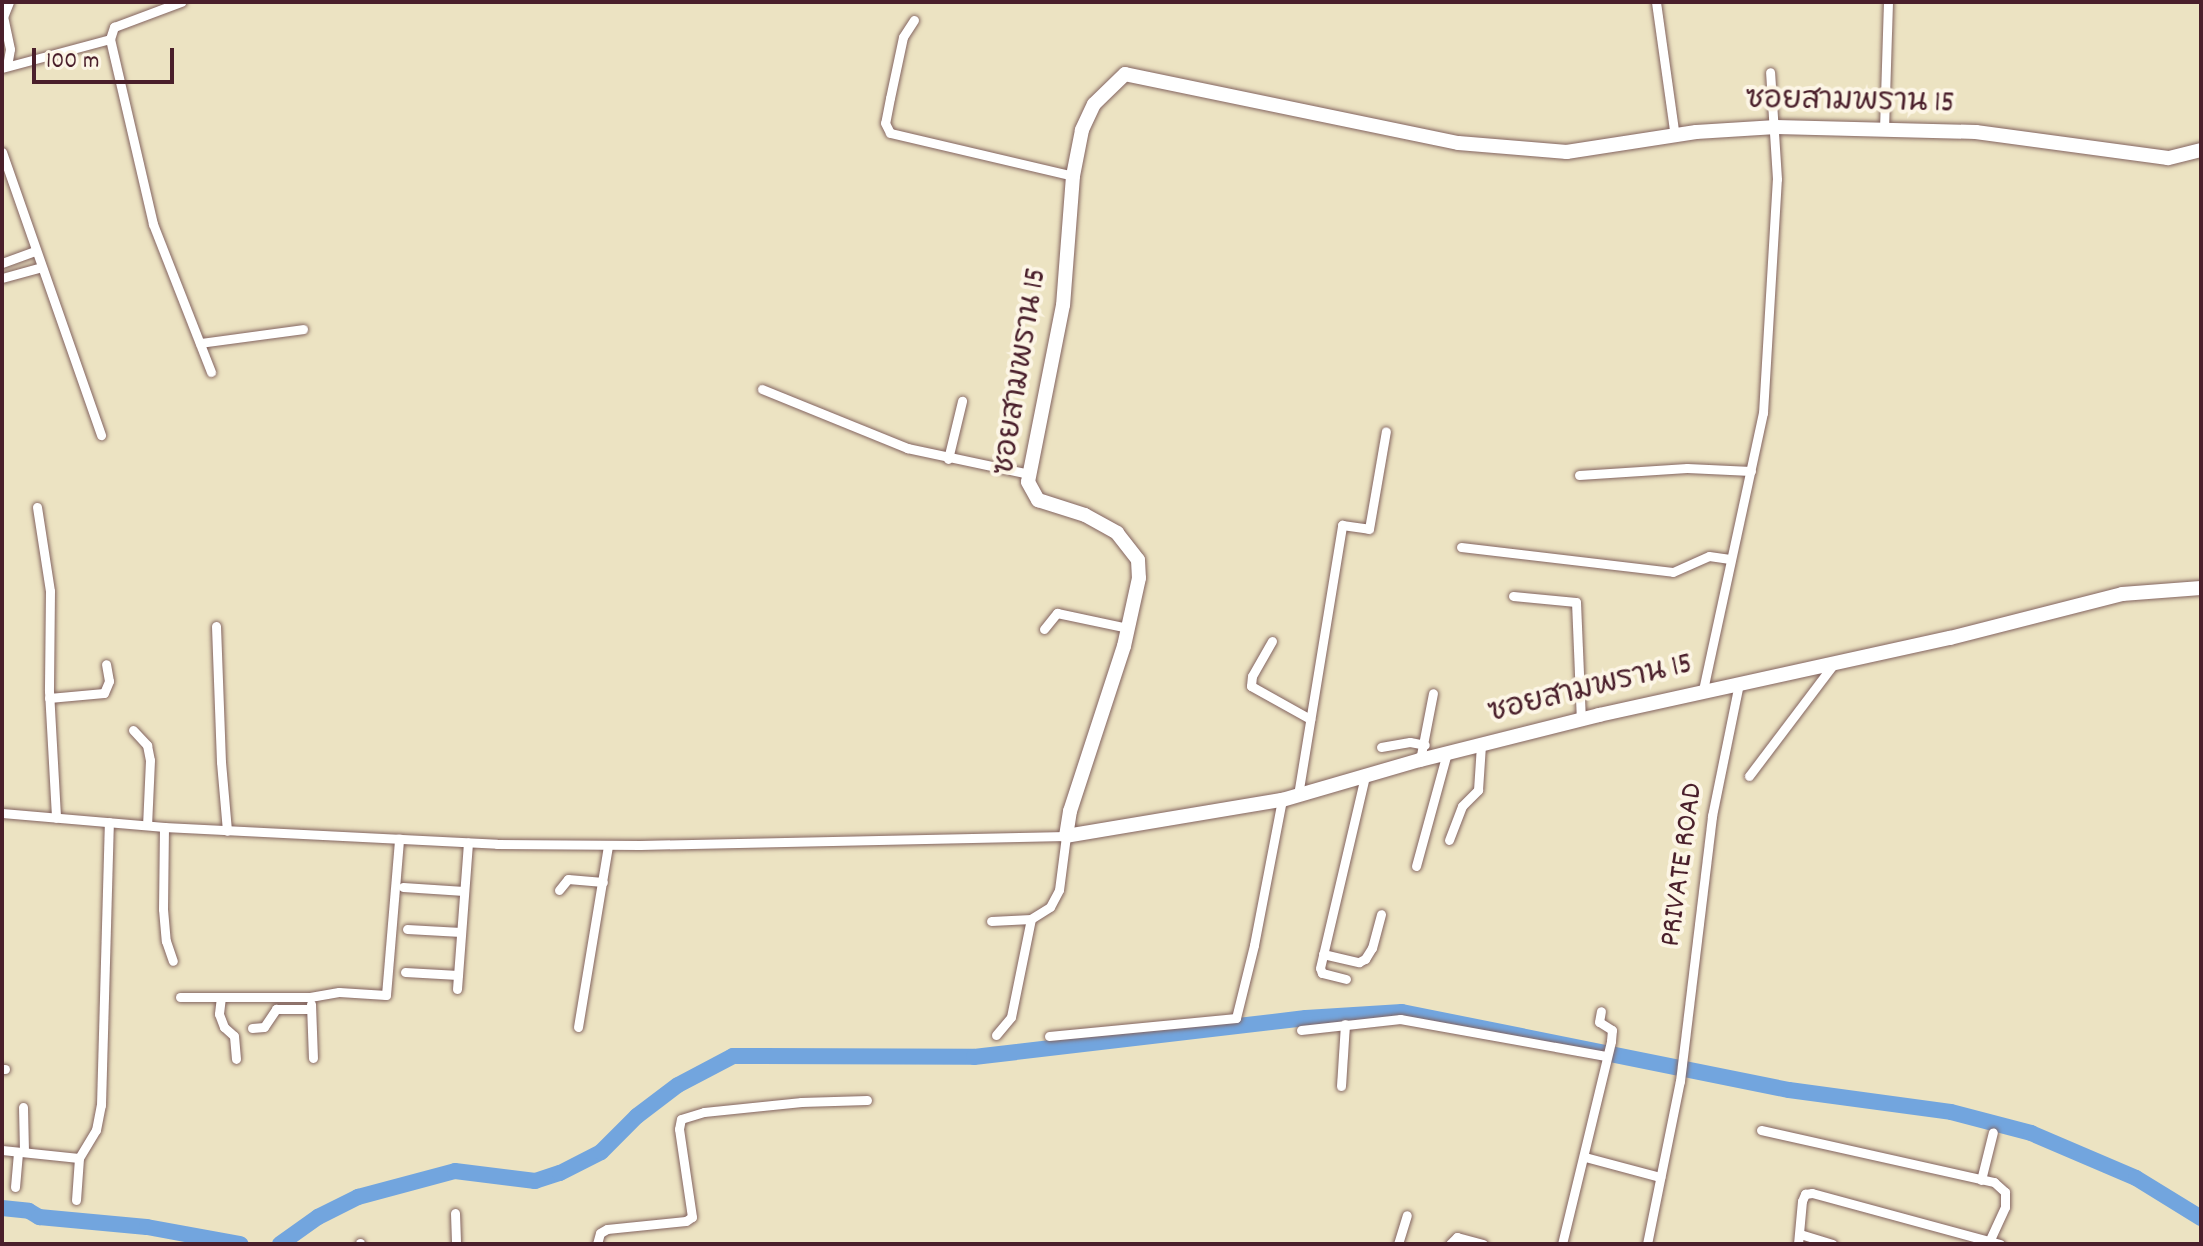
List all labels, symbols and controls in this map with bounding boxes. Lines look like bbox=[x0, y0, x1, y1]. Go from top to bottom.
scale bar bbox=[36, 32, 178, 82]
text: 100 m bbox=[46, 45, 99, 79]
street label: ซอยสามพราน 15 bbox=[1745, 84, 1955, 124]
street label: ซอยสามพราน 15 bbox=[989, 266, 1057, 478]
street label: ซอยสามพราน 15 bbox=[1485, 648, 1697, 734]
street label: PRIVATE ROAD bbox=[1655, 781, 1713, 949]

